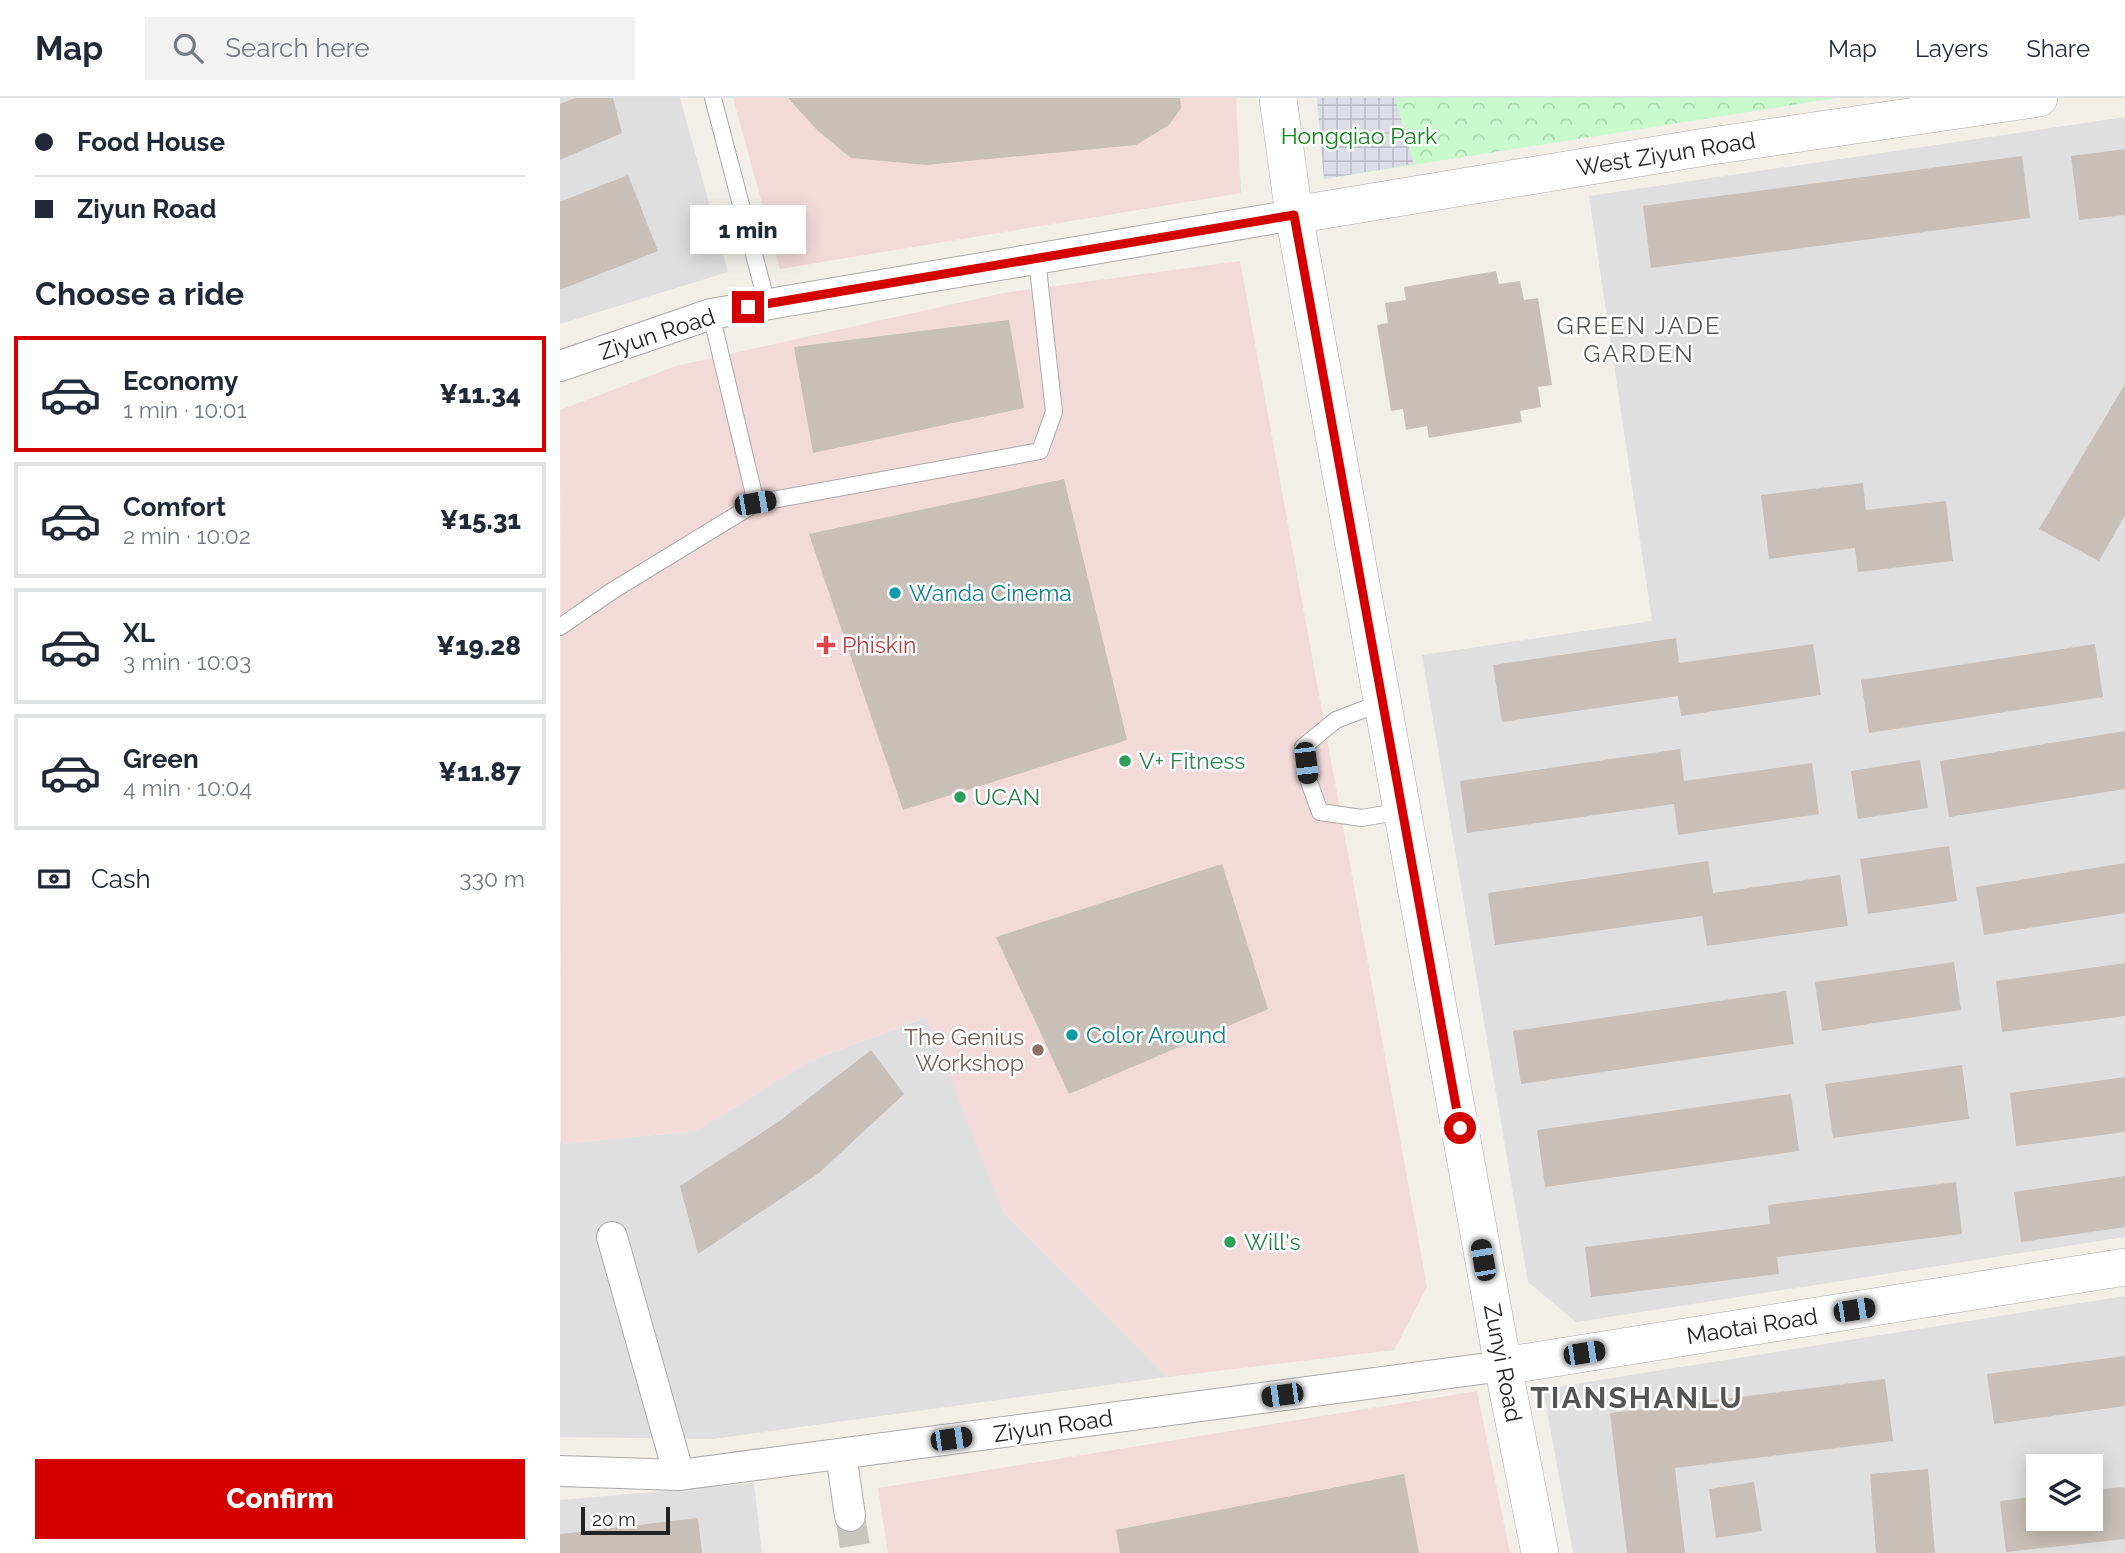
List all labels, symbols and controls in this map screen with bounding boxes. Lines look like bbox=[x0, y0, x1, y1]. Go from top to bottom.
search box bbox=[145, 17, 635, 80]
text: Map bbox=[35, 29, 103, 68]
icon: search bbox=[169, 29, 207, 67]
text: Search here bbox=[225, 33, 370, 63]
text: Map bbox=[1828, 34, 1877, 63]
text: Layers bbox=[1915, 34, 1988, 63]
text: Share bbox=[2026, 34, 2090, 63]
park label: Hongqiao Park bbox=[1281, 122, 1437, 149]
street label: West Ziyun Road bbox=[1575, 126, 1757, 181]
text: Food House bbox=[77, 127, 225, 157]
text: Ziyun Road bbox=[77, 194, 217, 224]
callout: 1 min bbox=[690, 206, 806, 254]
text: 1 min bbox=[718, 216, 778, 243]
text: Choose a ride bbox=[35, 275, 244, 312]
route end bbox=[732, 291, 764, 323]
street label: Ziyun Road bbox=[596, 302, 718, 365]
district label: GREEN JADE GARDEN bbox=[1556, 311, 1722, 368]
icon: car bbox=[39, 363, 102, 426]
text: Economy bbox=[123, 366, 238, 396]
text: ¥11.34 bbox=[439, 379, 521, 409]
text: 1 min · 10:01 bbox=[123, 396, 247, 423]
icon: car bbox=[39, 489, 102, 552]
car bbox=[733, 489, 778, 517]
text: Comfort bbox=[123, 492, 226, 522]
text: ¥15.31 bbox=[440, 505, 521, 535]
text: 2 min · 10:02 bbox=[123, 522, 251, 549]
place label: Wanda Cinema bbox=[909, 579, 1072, 606]
marker: Wanda Cinema bbox=[887, 585, 903, 601]
icon: car bbox=[39, 615, 102, 678]
text: XL bbox=[123, 618, 155, 648]
text: ¥19.28 bbox=[436, 631, 521, 661]
place label: Phiskin bbox=[842, 631, 916, 658]
marker: Phiskin bbox=[816, 635, 836, 655]
text: 3 min · 10:03 bbox=[123, 648, 251, 675]
icon: car bbox=[39, 741, 102, 804]
car bbox=[1294, 741, 1319, 785]
text: Green bbox=[123, 744, 199, 774]
place label: V+ Fitness bbox=[1139, 747, 1245, 774]
marker: V+ Fitness bbox=[1117, 753, 1133, 769]
text: ¥11.87 bbox=[438, 757, 521, 787]
text: 4 min · 10:04 bbox=[123, 774, 252, 801]
place label: UCAN bbox=[974, 783, 1040, 810]
marker: UCAN bbox=[952, 789, 968, 805]
icon: cash bbox=[35, 860, 73, 898]
text: Cash bbox=[91, 864, 151, 894]
text: 330 m bbox=[459, 865, 525, 892]
place label: Color Around bbox=[1086, 1021, 1226, 1048]
place label: The Genius Workshop bbox=[904, 1023, 1024, 1076]
marker: Color Around bbox=[1064, 1027, 1080, 1043]
marker: The Genius Workshop bbox=[1030, 1042, 1046, 1058]
route start bbox=[1444, 1112, 1476, 1144]
place label: Will's bbox=[1244, 1228, 1301, 1255]
marker: Will's bbox=[1222, 1234, 1238, 1250]
car bbox=[1470, 1237, 1497, 1283]
car bbox=[1832, 1296, 1877, 1324]
street label: Zunyi Road bbox=[1479, 1302, 1528, 1424]
street label: Maotai Road bbox=[1684, 1302, 1819, 1349]
car bbox=[1562, 1339, 1607, 1367]
district label: TIANSHANLU bbox=[1530, 1380, 1744, 1415]
car bbox=[1260, 1382, 1305, 1408]
street label: Ziyun Road bbox=[992, 1404, 1114, 1447]
car bbox=[929, 1426, 974, 1452]
map controls bbox=[2026, 1454, 2103, 1531]
button: layers bbox=[2026, 1454, 2103, 1531]
button: Confirm bbox=[35, 1459, 525, 1539]
scale bar bbox=[581, 1504, 670, 1536]
text: 20 m bbox=[592, 1508, 636, 1530]

